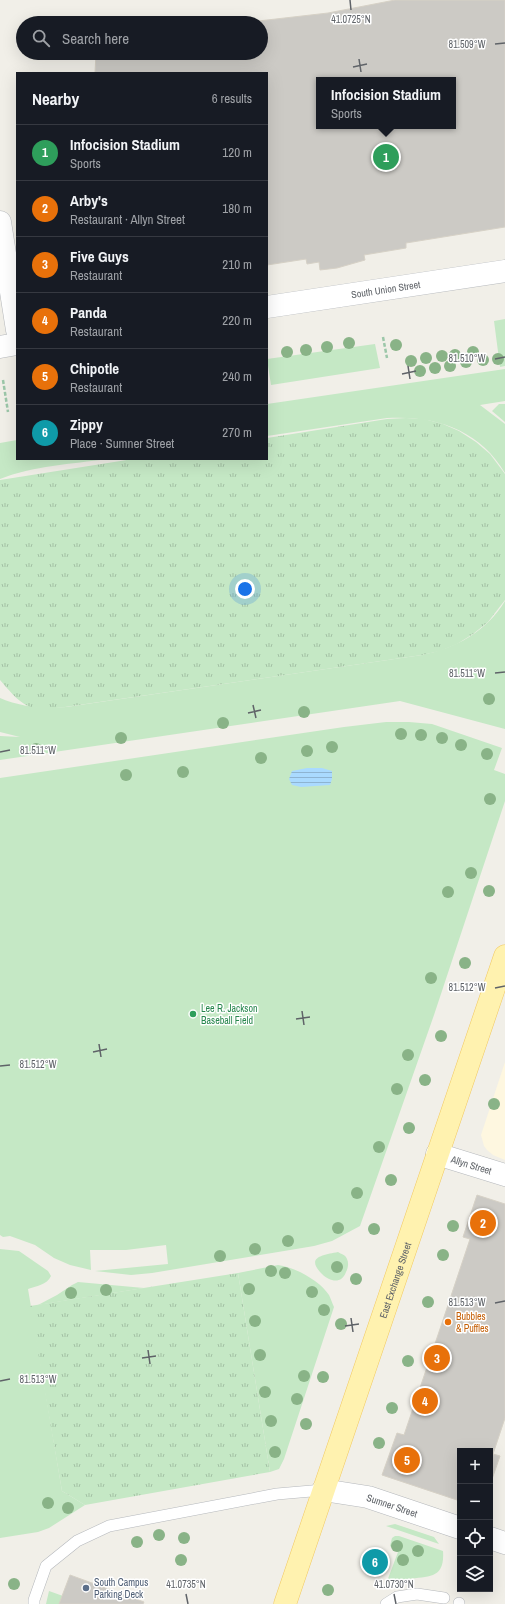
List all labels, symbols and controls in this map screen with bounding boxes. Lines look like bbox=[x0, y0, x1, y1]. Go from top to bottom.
text: 41.0725°N bbox=[331, 13, 371, 26]
search box bbox=[16, 16, 268, 60]
icon: search bbox=[30, 27, 52, 49]
text: Search here bbox=[62, 28, 129, 49]
text: 81.509°W bbox=[449, 38, 486, 51]
popup bbox=[316, 77, 456, 129]
text: Infocision Stadium bbox=[331, 84, 441, 105]
text: Nearby bbox=[32, 87, 79, 110]
text: 6 results bbox=[212, 90, 252, 107]
text: Sports bbox=[331, 105, 362, 122]
text: Infocision Stadium bbox=[70, 134, 180, 155]
pin: 1 bbox=[373, 142, 399, 172]
text: 1 bbox=[42, 144, 48, 161]
text: 120 m bbox=[222, 144, 252, 161]
text: Sports bbox=[70, 155, 101, 172]
text: Arby's bbox=[70, 190, 108, 211]
text: 2 bbox=[42, 200, 48, 217]
text: 180 m bbox=[222, 200, 252, 217]
text: Restaurant · Allyn Street bbox=[70, 211, 185, 228]
text: Five Guys bbox=[70, 246, 129, 267]
text: 3 bbox=[42, 256, 48, 273]
text: 210 m bbox=[222, 256, 252, 273]
text: Restaurant bbox=[70, 267, 122, 284]
street label: South Union Street bbox=[350, 278, 422, 301]
text: Panda bbox=[70, 302, 107, 323]
text: 4 bbox=[42, 312, 48, 329]
text: 220 m bbox=[222, 312, 252, 329]
text: Restaurant bbox=[70, 323, 122, 340]
text: 81.510°W bbox=[449, 352, 486, 365]
text: Chipotle bbox=[70, 358, 119, 379]
text: 5 bbox=[42, 368, 48, 385]
text: 240 m bbox=[222, 368, 252, 385]
text: Restaurant bbox=[70, 379, 122, 396]
text: Zippy bbox=[70, 414, 103, 435]
text: 6 bbox=[42, 424, 48, 441]
text: 270 m bbox=[222, 424, 252, 441]
text: Place · Sumner Street bbox=[70, 435, 174, 452]
your location bbox=[235, 579, 255, 599]
text: 81.511°W bbox=[449, 667, 485, 680]
text: 81.511°W bbox=[20, 744, 56, 757]
text: 81.512°W bbox=[449, 981, 486, 994]
place label: Lee R. Jackson Baseball Field bbox=[201, 1002, 258, 1027]
marker: Lee R. Jackson Baseball Field bbox=[188, 1009, 198, 1019]
text: 81.512°W bbox=[20, 1058, 57, 1071]
street label: Allyn Street bbox=[448, 1152, 494, 1178]
pin: 2 bbox=[470, 1208, 496, 1238]
street label: East Exchange Street bbox=[376, 1240, 415, 1320]
text: 81.513°W bbox=[449, 1296, 486, 1309]
place label: Bubbles & Puffles bbox=[456, 1310, 489, 1335]
marker: Bubbles & Puffles bbox=[443, 1317, 453, 1327]
pin: 3 bbox=[424, 1343, 450, 1373]
text: 81.513°W bbox=[20, 1373, 57, 1386]
pin: 4 bbox=[412, 1386, 438, 1416]
pin: 5 bbox=[394, 1445, 420, 1475]
map controls bbox=[457, 1448, 493, 1592]
button: + bbox=[457, 1448, 493, 1484]
button: − bbox=[457, 1484, 493, 1520]
street label: Sumner Street bbox=[365, 1491, 420, 1520]
button: locate bbox=[457, 1520, 493, 1556]
pin: 6 bbox=[362, 1547, 388, 1577]
button: layers bbox=[457, 1556, 493, 1592]
place label: South Campus Parking Deck bbox=[94, 1576, 148, 1601]
text: 41.0735°N bbox=[166, 1578, 206, 1591]
text: 41.0730°N bbox=[374, 1578, 414, 1591]
marker: South Campus Parking Deck bbox=[81, 1583, 91, 1593]

